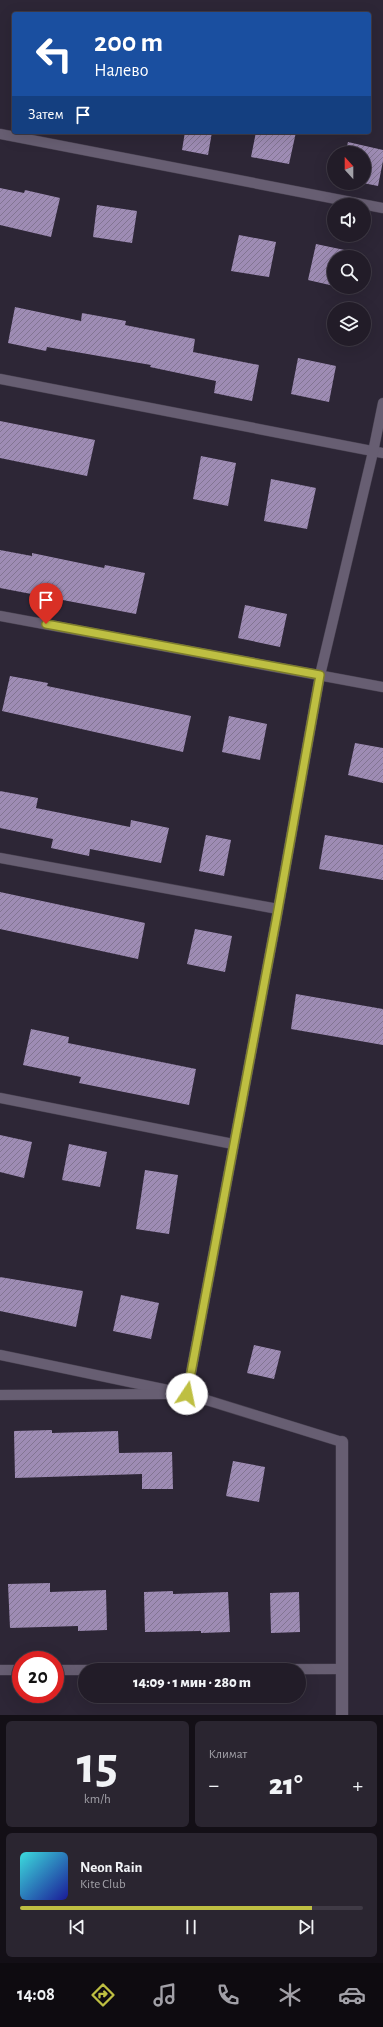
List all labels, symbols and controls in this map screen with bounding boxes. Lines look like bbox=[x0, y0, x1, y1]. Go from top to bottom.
icon: left bbox=[28, 28, 80, 80]
text: 200 m bbox=[94, 29, 163, 57]
text: Налево bbox=[94, 62, 148, 80]
icon: arrive bbox=[72, 104, 94, 126]
text: Затем bbox=[28, 107, 64, 122]
north arrow bbox=[327, 146, 371, 190]
map controls bbox=[327, 146, 371, 346]
button: sound bbox=[327, 198, 371, 242]
button: search bbox=[327, 250, 371, 294]
button: layers bbox=[327, 302, 371, 346]
pin bbox=[29, 583, 63, 624]
icon: arrive bbox=[35, 589, 57, 611]
position arrow bbox=[166, 1373, 208, 1415]
speed limit sign: 20 bbox=[12, 1651, 64, 1703]
text: 14:09 · 1 мин · 280 m bbox=[133, 1675, 251, 1690]
text: 15 bbox=[77, 1740, 118, 1792]
text: Климат bbox=[209, 1748, 247, 1761]
text: 21° bbox=[269, 1770, 303, 1800]
text: − bbox=[209, 1774, 219, 1796]
text: + bbox=[352, 1774, 363, 1796]
text: km/h bbox=[84, 1793, 111, 1806]
text: Neon Rain bbox=[80, 1860, 142, 1875]
text: Kite Club bbox=[80, 1878, 126, 1891]
icon: previous bbox=[66, 1916, 88, 1938]
icon: pause bbox=[180, 1916, 202, 1938]
icon: next bbox=[295, 1916, 317, 1938]
icon: directions bbox=[89, 1981, 117, 2009]
icon: music bbox=[151, 1981, 179, 2009]
icon: phone bbox=[214, 1981, 242, 2009]
icon: climate bbox=[276, 1981, 304, 2009]
icon: car bbox=[338, 1981, 366, 2009]
text: 14:08 bbox=[17, 1986, 55, 2004]

